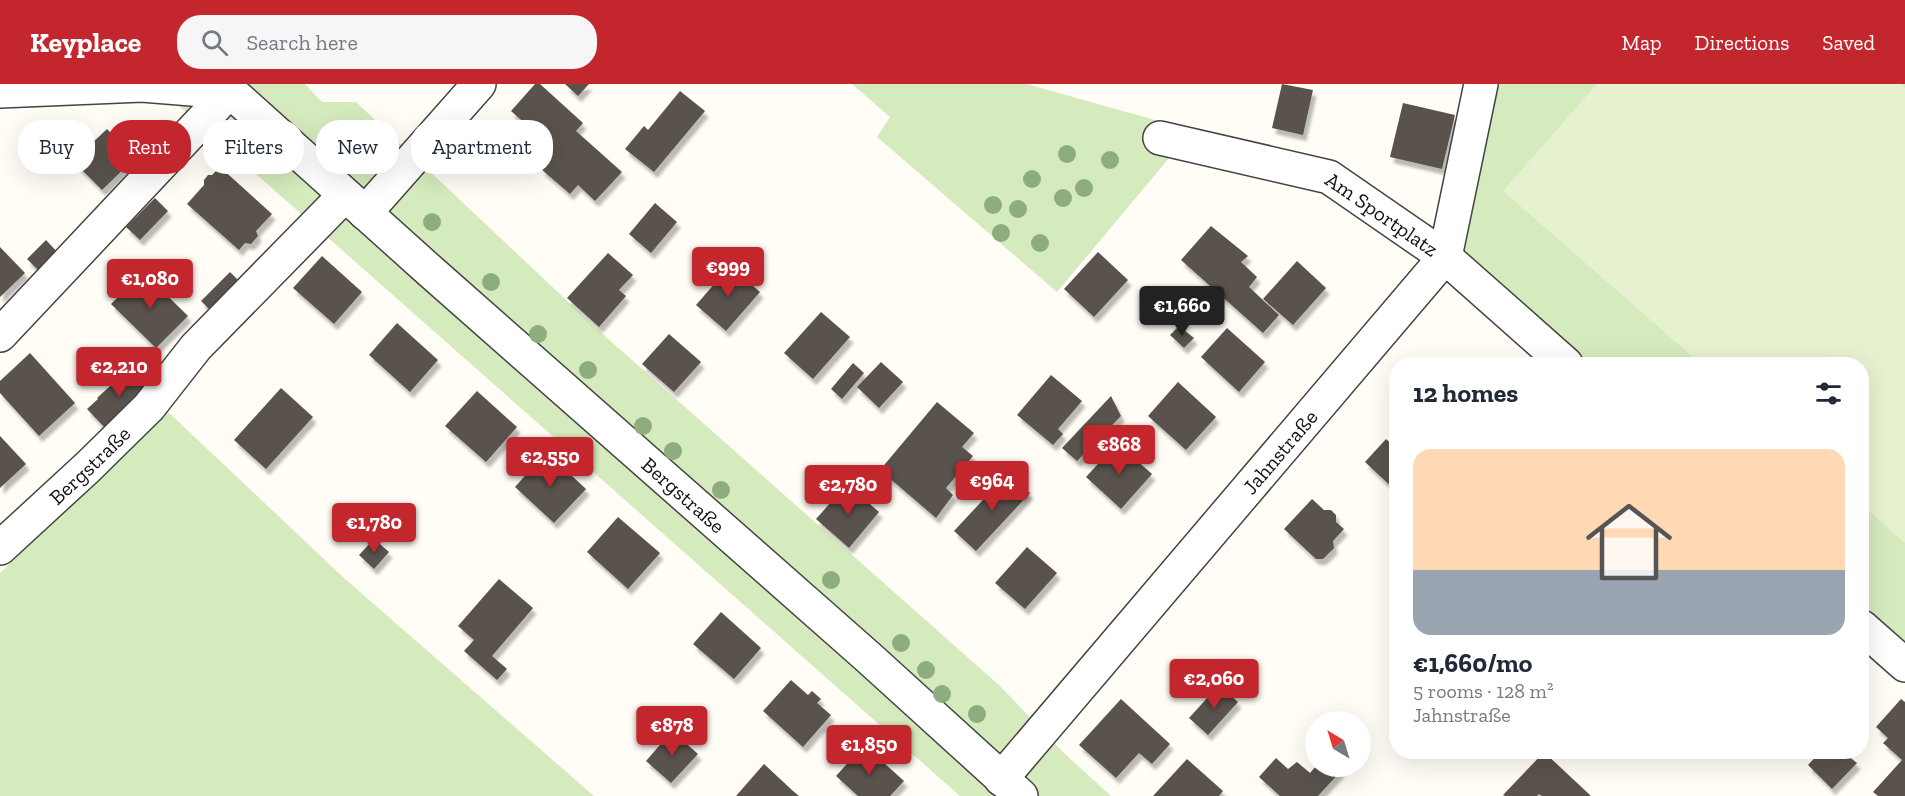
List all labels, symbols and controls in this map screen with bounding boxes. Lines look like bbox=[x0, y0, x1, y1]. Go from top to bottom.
search box bbox=[177, 15, 597, 69]
text: Keyplace bbox=[30, 26, 141, 59]
icon: search bbox=[198, 26, 231, 59]
text: Search here bbox=[246, 29, 358, 56]
text: Map bbox=[1622, 30, 1662, 55]
text: Directions bbox=[1695, 30, 1789, 55]
text: Saved bbox=[1822, 30, 1875, 55]
chip: Buy bbox=[18, 120, 95, 174]
chip: Rent bbox=[107, 120, 191, 174]
chip: Filters bbox=[203, 120, 304, 174]
chip: New bbox=[316, 120, 399, 174]
chip: Apartment bbox=[411, 120, 553, 174]
street label: Am Sportplatz bbox=[1321, 166, 1444, 261]
pin: €999 bbox=[692, 247, 764, 298]
text: €999 bbox=[706, 254, 750, 278]
pin: €1,080 bbox=[101, 259, 199, 310]
text: €1,080 bbox=[121, 266, 179, 290]
pin: €1,660 bbox=[1133, 286, 1231, 337]
text: €1,660 bbox=[1153, 293, 1211, 317]
pin: €2,210 bbox=[70, 347, 168, 398]
text: €2,210 bbox=[90, 354, 148, 378]
text: 12 homes bbox=[1413, 377, 1518, 409]
icon: filters bbox=[1812, 377, 1845, 410]
street label: Jahnstraße bbox=[1237, 404, 1322, 499]
street label: Bergstraße bbox=[44, 420, 135, 509]
pin: €868 bbox=[1083, 425, 1155, 476]
text: €868 bbox=[1097, 432, 1141, 456]
pin: €2,550 bbox=[501, 437, 599, 488]
text: €2,550 bbox=[520, 444, 580, 468]
street label: Bergstraße bbox=[637, 451, 731, 538]
pin: €964 bbox=[956, 461, 1028, 512]
pin: €2,780 bbox=[799, 465, 897, 516]
text: €964 bbox=[970, 468, 1014, 492]
text: €2,780 bbox=[819, 472, 877, 496]
icon: home bbox=[1575, 488, 1683, 596]
pin: €1,780 bbox=[325, 503, 423, 554]
text: €1,780 bbox=[346, 510, 402, 534]
text: €1,660/mo bbox=[1413, 647, 1532, 679]
pin: €2,060 bbox=[1165, 659, 1263, 710]
text: €2,060 bbox=[1184, 666, 1244, 690]
text: 5 rooms · 128 m² bbox=[1413, 679, 1554, 703]
text: Jahnstraße bbox=[1413, 703, 1511, 727]
pin: €878 bbox=[636, 706, 708, 757]
north arrow bbox=[1305, 711, 1371, 777]
map controls bbox=[1305, 711, 1371, 777]
text: €878 bbox=[650, 713, 694, 737]
pin: €1,850 bbox=[820, 725, 918, 776]
text: €1,850 bbox=[840, 732, 898, 756]

